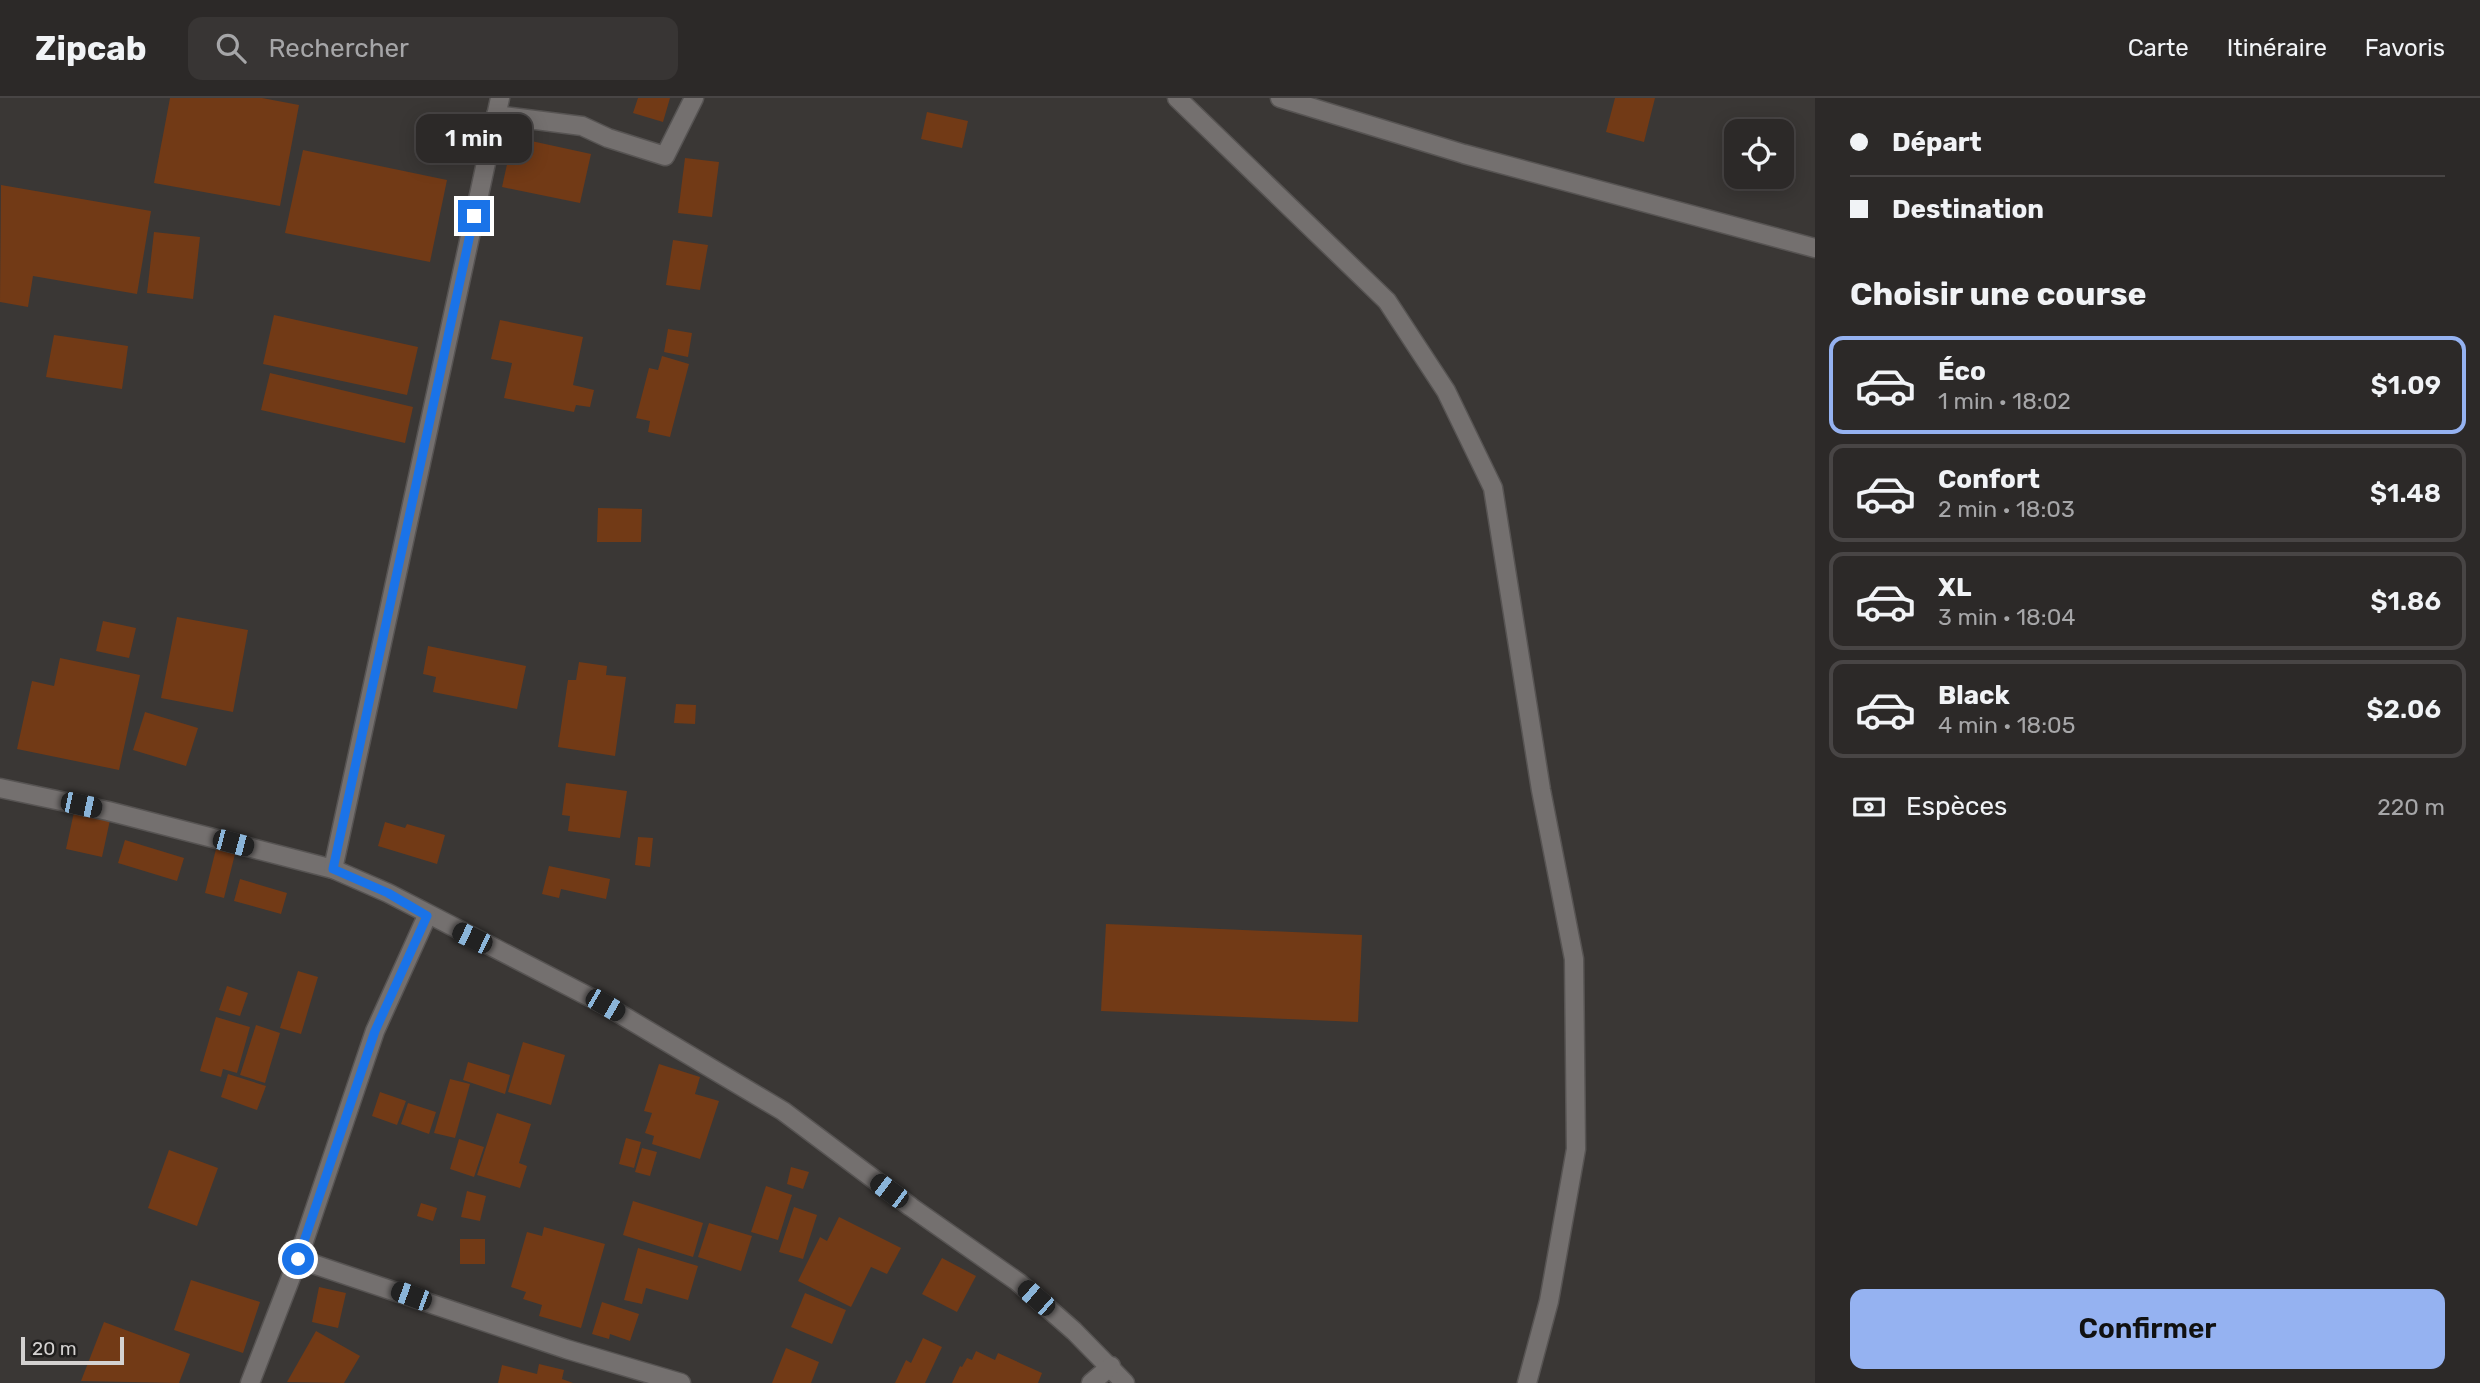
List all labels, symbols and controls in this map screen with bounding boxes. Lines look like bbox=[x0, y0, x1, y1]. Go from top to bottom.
search box bbox=[188, 17, 678, 80]
text: Zipcab bbox=[35, 29, 146, 68]
icon: search bbox=[212, 29, 250, 67]
text: Rechercher bbox=[268, 33, 409, 64]
text: Carte bbox=[2128, 34, 2189, 62]
text: Itinéraire bbox=[2227, 34, 2327, 62]
text: Favoris bbox=[2365, 34, 2445, 62]
callout: 1 min bbox=[416, 115, 532, 164]
map controls bbox=[1724, 119, 1794, 189]
button: locate bbox=[1724, 119, 1794, 189]
text: 1 min bbox=[445, 124, 503, 152]
text: Départ bbox=[1892, 127, 1982, 158]
text: Destination bbox=[1892, 194, 2044, 225]
route end bbox=[458, 200, 490, 232]
text: Choisir une course bbox=[1850, 275, 2147, 313]
icon: car bbox=[1854, 354, 1917, 417]
text: Éco bbox=[1938, 356, 1986, 387]
text: $1.09 bbox=[2371, 370, 2441, 401]
text: 1 min · 18:02 bbox=[1938, 387, 2071, 415]
icon: car bbox=[1854, 462, 1917, 525]
text: Confort bbox=[1938, 464, 2040, 495]
text: $1.48 bbox=[2370, 478, 2441, 509]
text: 2 min · 18:03 bbox=[1938, 495, 2075, 523]
icon: car bbox=[1854, 570, 1917, 633]
text: XL bbox=[1938, 572, 1971, 603]
text: $1.86 bbox=[2371, 586, 2441, 617]
text: 3 min · 18:04 bbox=[1938, 603, 2076, 631]
icon: car bbox=[1854, 678, 1917, 741]
text: Black bbox=[1938, 680, 2010, 711]
text: $2.06 bbox=[2367, 694, 2441, 725]
text: 4 min · 18:05 bbox=[1938, 711, 2075, 739]
icon: cash bbox=[1850, 788, 1888, 826]
car bbox=[59, 790, 104, 820]
text: Espèces bbox=[1906, 791, 2007, 822]
text: 220 m bbox=[2377, 793, 2445, 821]
car bbox=[210, 827, 257, 859]
car bbox=[449, 919, 496, 957]
car bbox=[582, 985, 629, 1025]
car bbox=[866, 1170, 913, 1212]
route start bbox=[282, 1243, 314, 1275]
car bbox=[1014, 1276, 1059, 1320]
car bbox=[388, 1279, 435, 1313]
button: Confirmer bbox=[1850, 1289, 2445, 1369]
scale bar bbox=[21, 1334, 124, 1366]
text: 20 m bbox=[32, 1337, 77, 1360]

